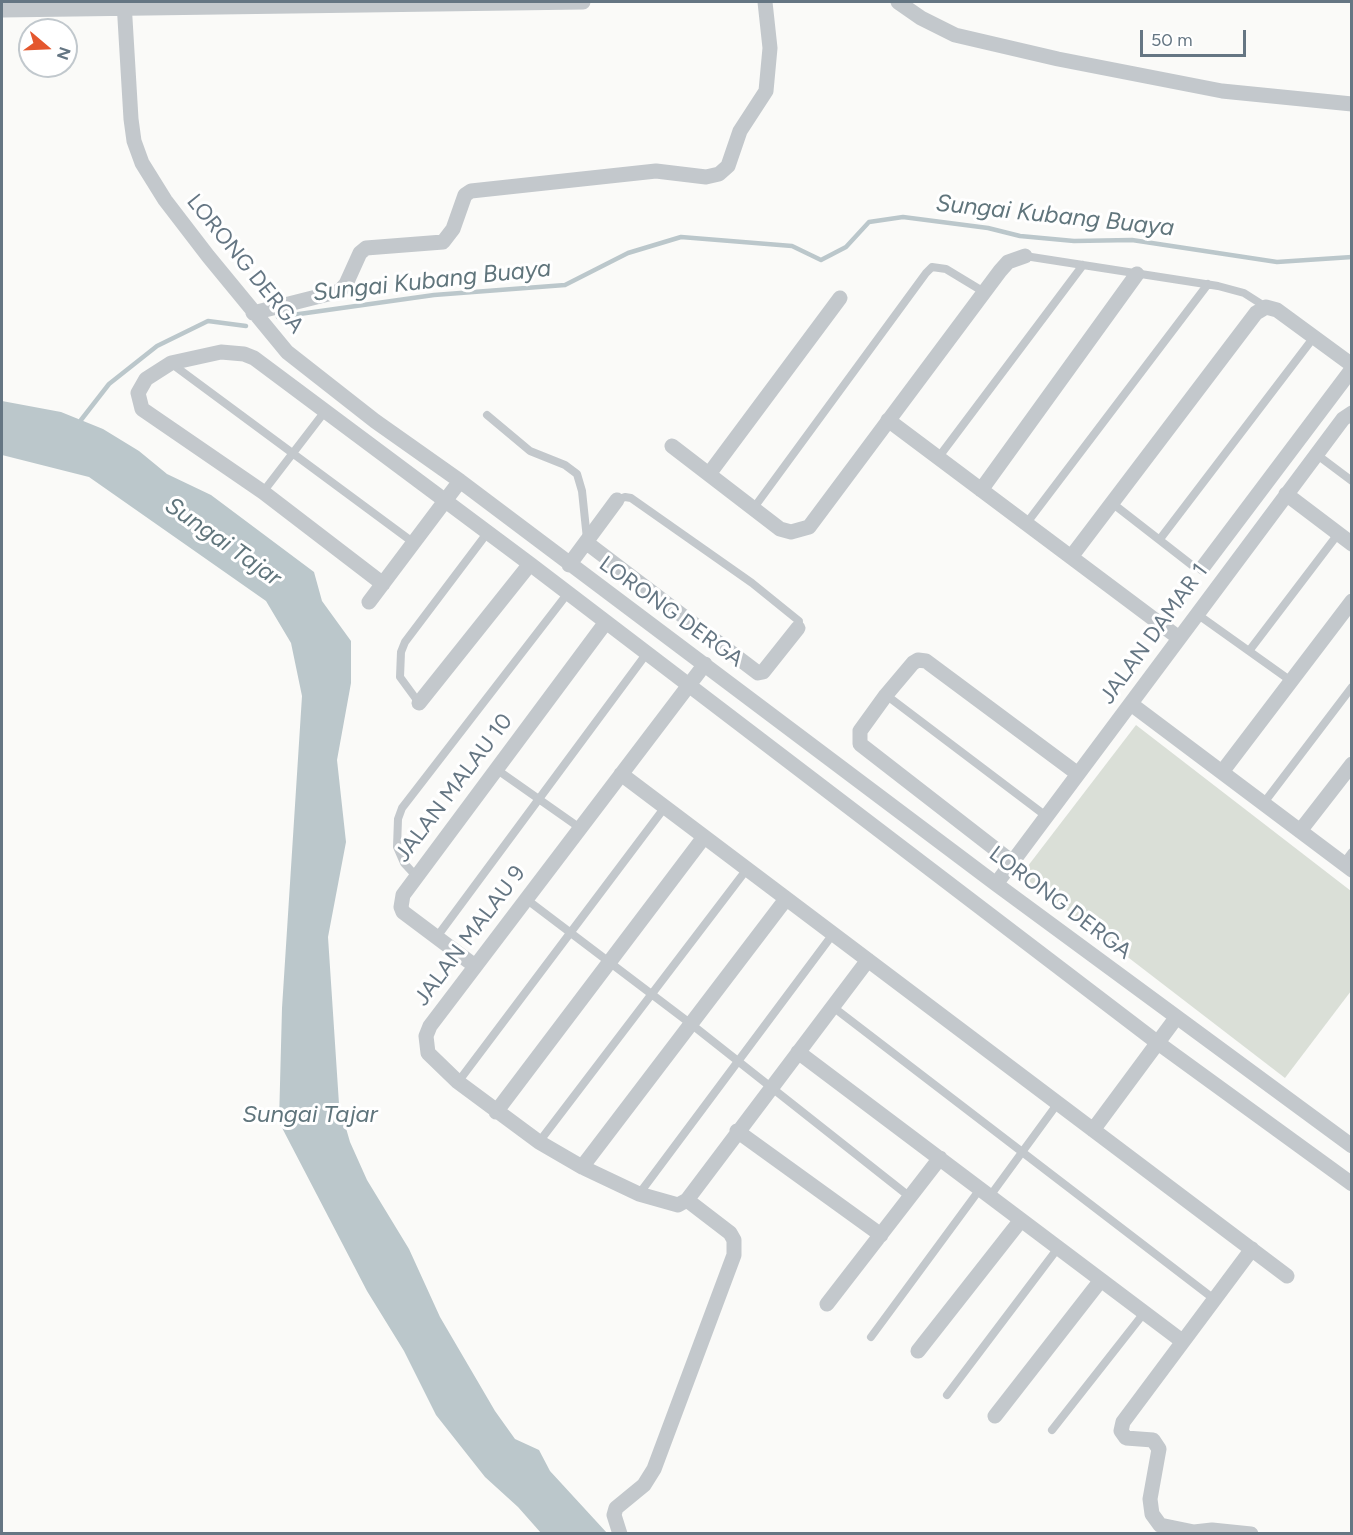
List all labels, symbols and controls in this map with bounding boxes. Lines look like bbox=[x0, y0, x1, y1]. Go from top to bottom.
north arrow bbox=[18, 18, 78, 78]
scale bar bbox=[1143, 18, 1250, 56]
text: 50 m bbox=[1151, 29, 1193, 51]
text: N bbox=[53, 44, 75, 62]
street label: LORONG DERGA bbox=[181, 189, 309, 339]
water label: Sungai Kubang Buaya bbox=[934, 189, 1176, 243]
water label: Sungai Kubang Buaya bbox=[311, 254, 553, 308]
water label: Sungai Tajar bbox=[159, 491, 287, 593]
street label: LORONG DERGA bbox=[594, 551, 748, 673]
street label: JALAN DAMAR 1 bbox=[1094, 559, 1214, 709]
street label: JALAN MALAU 10 bbox=[390, 709, 518, 867]
street label: LORONG DERGA bbox=[984, 841, 1136, 965]
street label: JALAN MALAU 9 bbox=[409, 861, 531, 1011]
water label: Sungai Tajar bbox=[242, 1101, 378, 1129]

